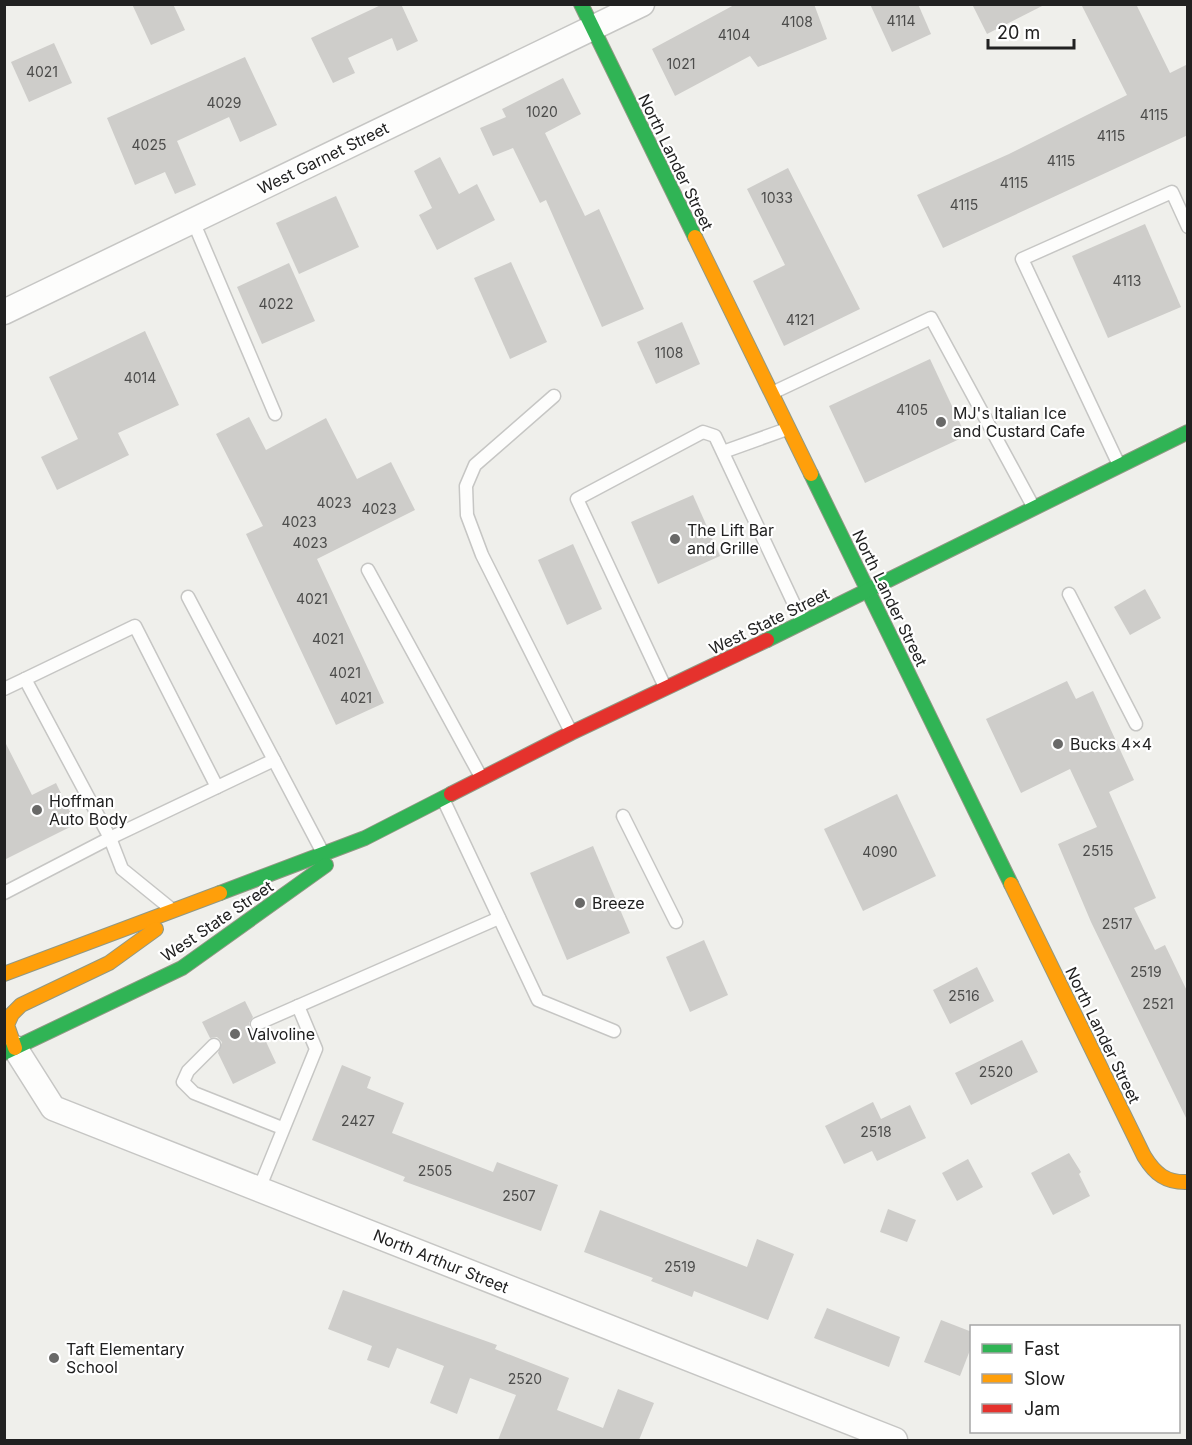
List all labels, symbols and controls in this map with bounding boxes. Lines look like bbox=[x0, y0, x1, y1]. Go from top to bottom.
house number: 4114 bbox=[886, 12, 916, 29]
scale bar bbox=[988, 12, 1074, 50]
house number: 4108 bbox=[781, 13, 813, 30]
text: 20 m bbox=[997, 22, 1040, 43]
house number: 4104 bbox=[718, 26, 750, 43]
house number: 1021 bbox=[667, 55, 695, 72]
house number: 4021 bbox=[26, 63, 58, 80]
street label: North Lander Street bbox=[634, 90, 718, 234]
house number: 4029 bbox=[206, 94, 242, 111]
house number: 1020 bbox=[526, 103, 558, 120]
house number: 4115 bbox=[1140, 106, 1168, 123]
street label: West Garnet Street bbox=[254, 118, 392, 198]
house number: 4115 bbox=[1097, 127, 1125, 144]
house number: 4025 bbox=[132, 136, 166, 153]
house number: 4115 bbox=[1047, 152, 1075, 169]
house number: 4115 bbox=[1000, 174, 1028, 191]
house number: 1033 bbox=[761, 189, 793, 206]
house number: 4115 bbox=[950, 196, 978, 213]
house number: 4113 bbox=[1113, 272, 1141, 289]
house number: 4022 bbox=[259, 295, 293, 312]
house number: 4121 bbox=[786, 311, 814, 328]
house number: 1108 bbox=[655, 344, 683, 361]
house number: 4014 bbox=[124, 369, 156, 386]
house number: 4105 bbox=[896, 401, 928, 418]
place label: MJ's Italian Ice and Custard Cafe bbox=[953, 403, 1085, 441]
marker: MJ's Italian Ice and Custard Cafe bbox=[934, 415, 948, 429]
house number: 4023 bbox=[316, 494, 352, 511]
house number: 4023 bbox=[361, 500, 397, 517]
house number: 4023 bbox=[281, 513, 317, 530]
place label: The Lift Bar and Grille bbox=[687, 520, 774, 558]
street label: North Lander Street bbox=[848, 526, 932, 670]
marker: The Lift Bar and Grille bbox=[668, 532, 682, 546]
house number: 4023 bbox=[292, 534, 328, 551]
street label: West State Street bbox=[706, 583, 832, 659]
house number: 4021 bbox=[296, 590, 328, 607]
house number: 4021 bbox=[312, 630, 344, 647]
house number: 4021 bbox=[329, 664, 361, 681]
house number: 4021 bbox=[340, 689, 372, 706]
place label: Bucks 4x4 bbox=[1070, 734, 1152, 754]
marker: Bucks 4x4 bbox=[1051, 737, 1065, 751]
place label: Hoffman Auto Body bbox=[49, 791, 128, 829]
marker: Hoffman Auto Body bbox=[30, 803, 44, 817]
house number: 2515 bbox=[1082, 842, 1114, 859]
house number: 4090 bbox=[862, 843, 898, 860]
street label: West State Street bbox=[157, 876, 277, 966]
place label: Breeze bbox=[592, 893, 645, 913]
marker: Breeze bbox=[573, 896, 587, 910]
house number: 2517 bbox=[1102, 915, 1132, 932]
street label: North Lander Street bbox=[1061, 963, 1145, 1107]
house number: 2519 bbox=[1130, 963, 1162, 980]
house number: 2516 bbox=[948, 987, 980, 1004]
house number: 2521 bbox=[1142, 995, 1174, 1012]
place label: Valvoline bbox=[247, 1024, 315, 1044]
marker: Valvoline bbox=[228, 1027, 242, 1041]
house number: 2520 bbox=[979, 1063, 1013, 1080]
house number: 2427 bbox=[341, 1112, 375, 1129]
house number: 2518 bbox=[860, 1123, 892, 1140]
house number: 2505 bbox=[418, 1162, 452, 1179]
house number: 2507 bbox=[502, 1187, 536, 1204]
street label: North Arthur Street bbox=[370, 1225, 512, 1297]
house number: 2519 bbox=[664, 1258, 696, 1275]
legend bbox=[970, 1325, 1180, 1433]
text: Fast bbox=[1024, 1338, 1060, 1359]
place label: Taft Elementary School bbox=[66, 1339, 184, 1377]
marker: Taft Elementary School bbox=[47, 1351, 61, 1365]
text: Slow bbox=[1024, 1368, 1065, 1389]
house number: 2520 bbox=[508, 1370, 542, 1387]
text: Jam bbox=[1024, 1398, 1060, 1419]

